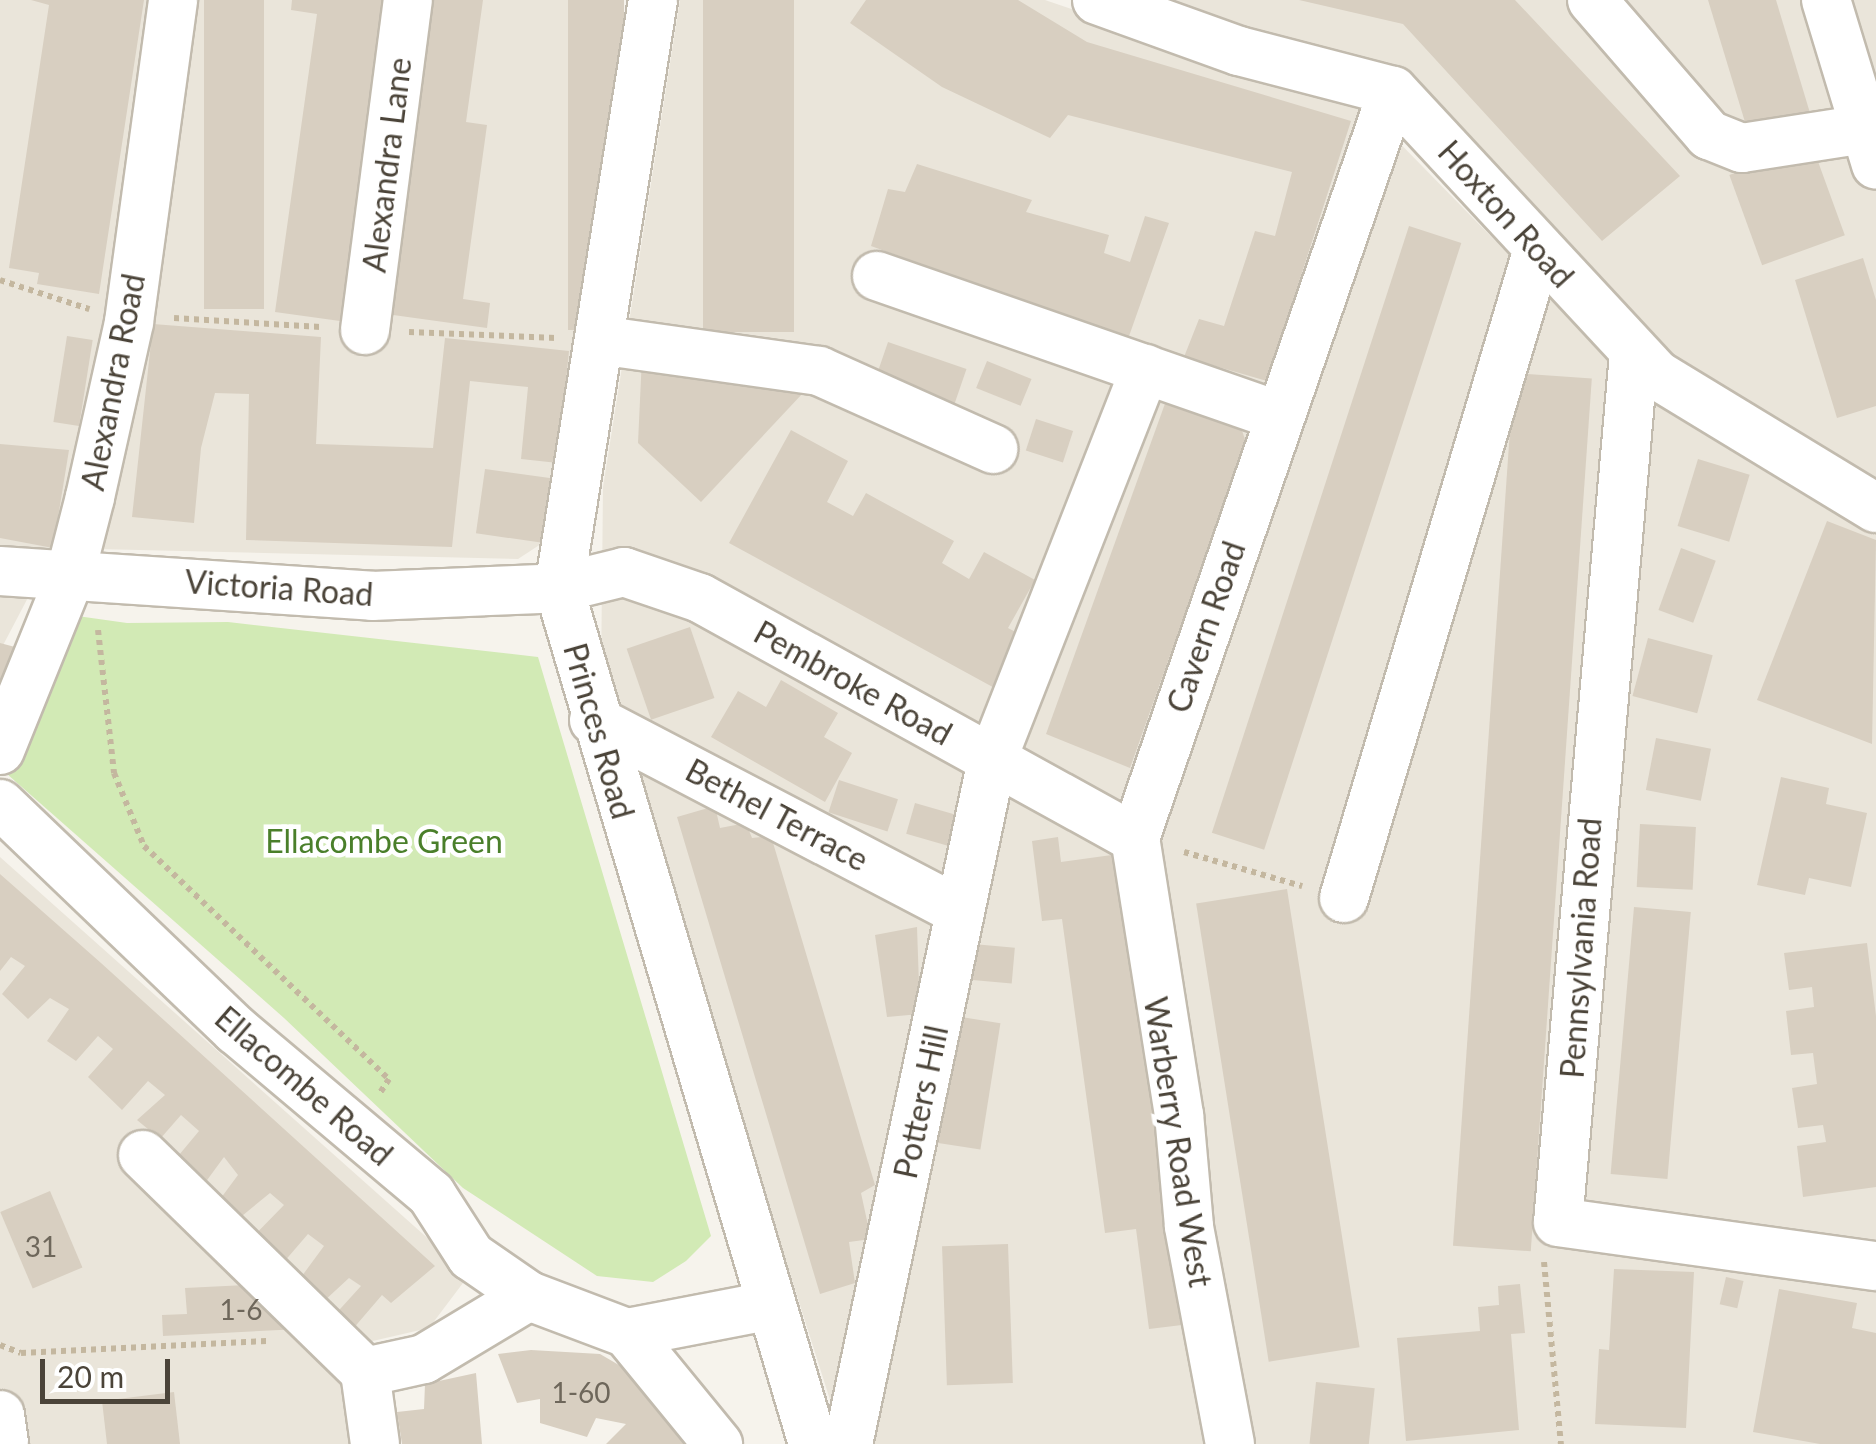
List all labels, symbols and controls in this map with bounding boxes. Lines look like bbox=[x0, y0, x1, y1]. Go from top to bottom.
street label: Alexandra Lane bbox=[355, 55, 419, 275]
street label: Hoxton Road bbox=[1430, 133, 1582, 295]
street label: Alexandra Road bbox=[73, 270, 153, 494]
street label: Cavern Road bbox=[1159, 536, 1253, 718]
street label: Victoria Road bbox=[184, 562, 374, 614]
street label: Pembroke Road bbox=[747, 613, 959, 753]
street label: Princes Road bbox=[556, 639, 642, 823]
street label: Bethel Terrace bbox=[679, 751, 875, 879]
street label: Pennsylvania Road bbox=[1553, 816, 1609, 1080]
park label: Ellacombe Green bbox=[265, 822, 503, 860]
street label: Warberry Road West bbox=[1136, 994, 1220, 1290]
street label: Ellacombe Road bbox=[207, 998, 401, 1174]
street label: Potters Hill bbox=[886, 1022, 956, 1182]
house number: 31 bbox=[25, 1229, 57, 1263]
house number: 1-6 bbox=[220, 1292, 262, 1326]
scale bar bbox=[45, 1339, 175, 1401]
text: 20 m bbox=[57, 1358, 124, 1394]
house number: 1-60 bbox=[551, 1375, 611, 1409]

